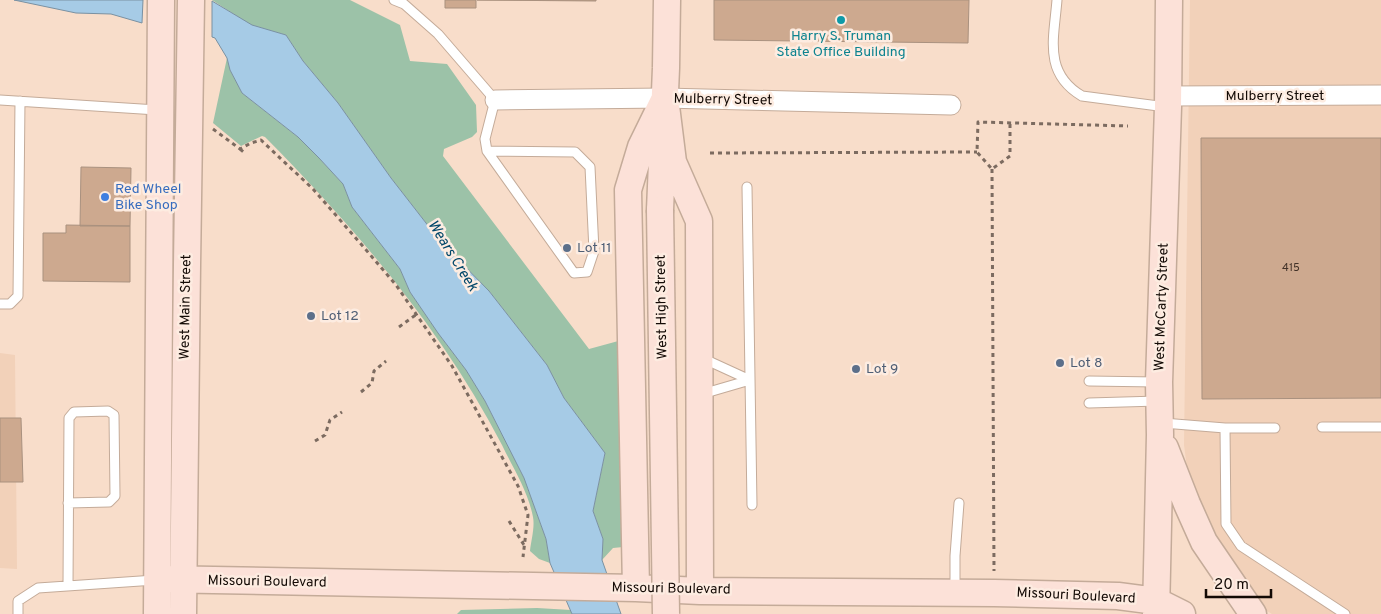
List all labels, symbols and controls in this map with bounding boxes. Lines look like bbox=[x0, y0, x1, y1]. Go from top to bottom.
marker: Harry S. Truman State Office Building bbox=[835, 14, 847, 26]
place label: Harry S. Truman State Office Building bbox=[776, 28, 906, 61]
street label: Mulberry Street bbox=[1226, 88, 1324, 105]
street label: Mulberry Street bbox=[673, 91, 773, 109]
place label: Red Wheel Bike Shop bbox=[115, 181, 181, 214]
marker: Red Wheel Bike Shop bbox=[99, 191, 111, 203]
water label: Wears Creek bbox=[423, 217, 482, 296]
place label: Lot 11 bbox=[577, 240, 612, 257]
marker: Lot 11 bbox=[561, 242, 573, 254]
street label: West McCarty Street bbox=[1151, 243, 1173, 371]
street label: West Main Street bbox=[177, 254, 195, 360]
street label: West High Street bbox=[653, 254, 671, 360]
house number: 415 bbox=[1282, 261, 1300, 275]
place label: Lot 12 bbox=[321, 308, 359, 325]
marker: Lot 12 bbox=[305, 310, 317, 322]
place label: Lot 8 bbox=[1070, 355, 1103, 372]
marker: Lot 8 bbox=[1054, 357, 1066, 369]
place label: Lot 9 bbox=[866, 361, 898, 378]
marker: Lot 9 bbox=[850, 363, 862, 375]
scale bar bbox=[1206, 566, 1271, 598]
street label: Missouri Boulevard bbox=[207, 572, 327, 592]
text: 20 m bbox=[1214, 576, 1249, 595]
street label: Missouri Boulevard bbox=[611, 579, 731, 599]
street label: Missouri Boulevard bbox=[1016, 584, 1136, 608]

